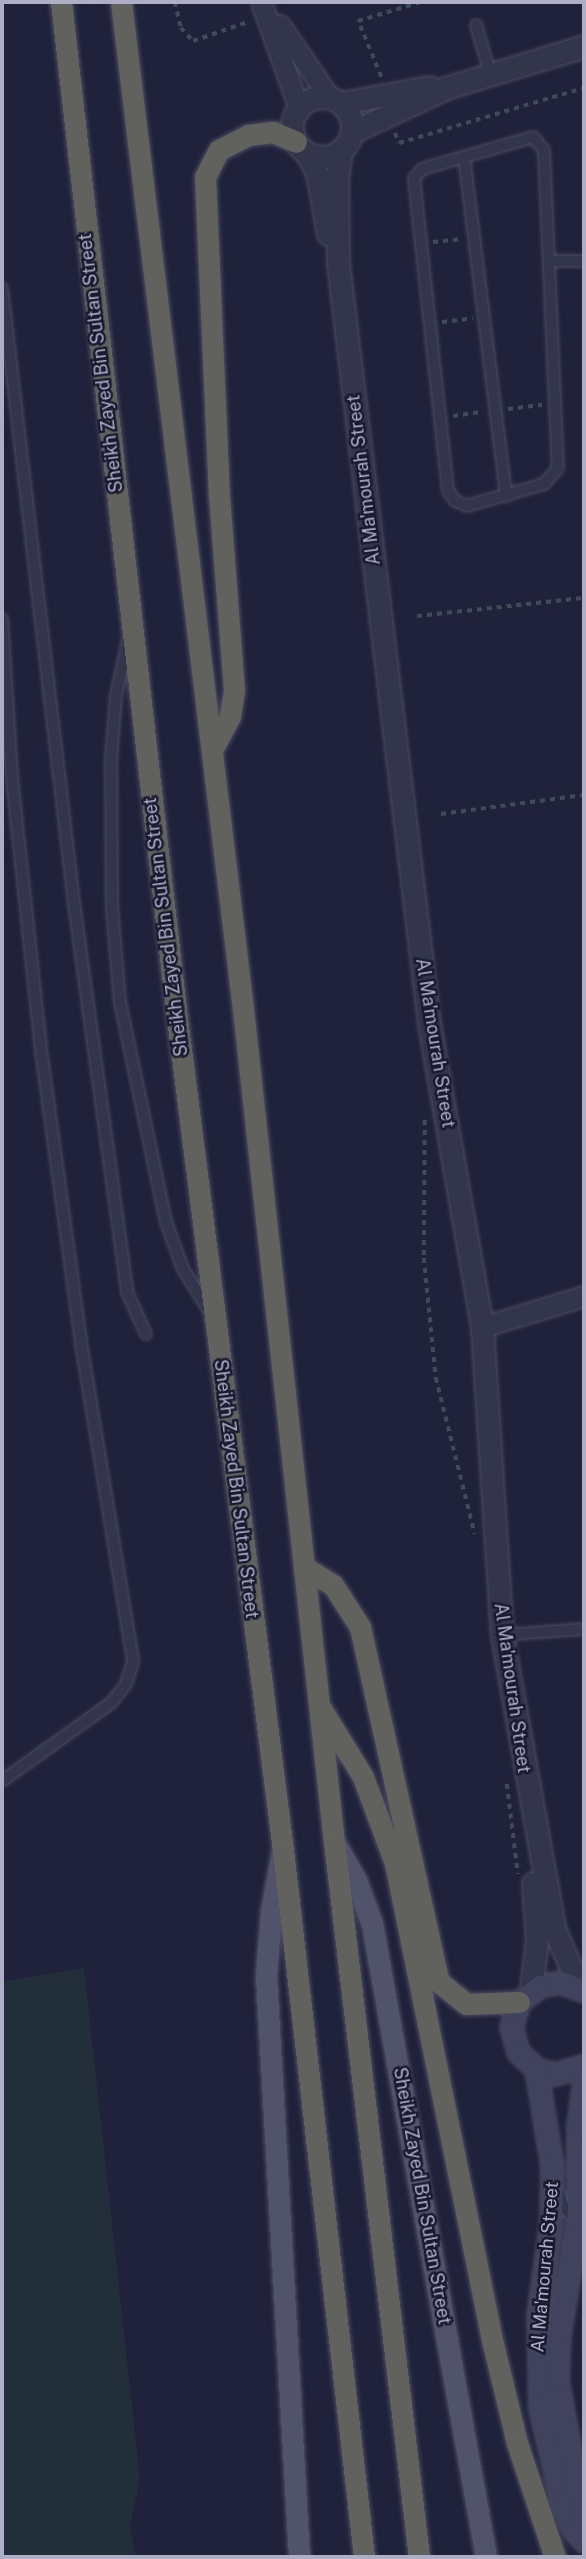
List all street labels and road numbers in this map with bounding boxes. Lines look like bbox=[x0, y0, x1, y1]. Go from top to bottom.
street label: Sheikh Zayed Bin Sultan Street bbox=[74, 232, 128, 494]
street label: Al Ma'mourah Street bbox=[343, 394, 385, 566]
street label: Sheikh Zayed Bin Sultan Street bbox=[139, 796, 193, 1058]
street label: Al Ma'mourah Street bbox=[411, 957, 459, 1129]
street label: Sheikh Zayed Bin Sultan Street bbox=[209, 1358, 263, 1620]
street label: Al Ma'mourah Street bbox=[489, 1602, 535, 1774]
street label: Sheikh Zayed Bin Sultan Street bbox=[389, 2066, 455, 2326]
street label: Al Ma'mourah Street bbox=[527, 2181, 563, 2353]

